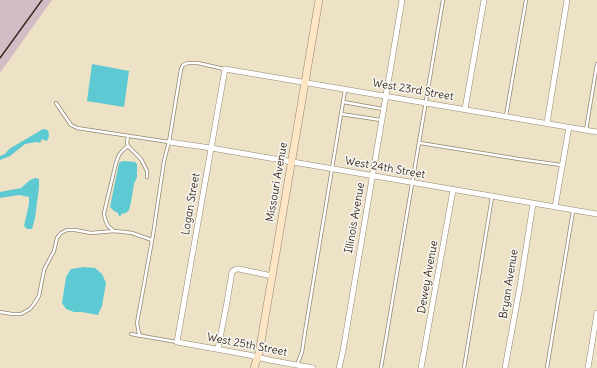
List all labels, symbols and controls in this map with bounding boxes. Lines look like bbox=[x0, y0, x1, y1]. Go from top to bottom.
street label: West 23rd Street bbox=[372, 76, 454, 104]
street label: Missouri Avenue bbox=[264, 141, 290, 223]
street label: West 24th Street bbox=[344, 154, 426, 182]
street label: Logan Street bbox=[179, 172, 203, 236]
street label: Illinois Avenue bbox=[342, 182, 368, 254]
street label: Dewey Avenue bbox=[415, 239, 441, 315]
street label: Bryan Avenue bbox=[497, 248, 521, 320]
street label: West 25th Street bbox=[206, 331, 288, 359]

